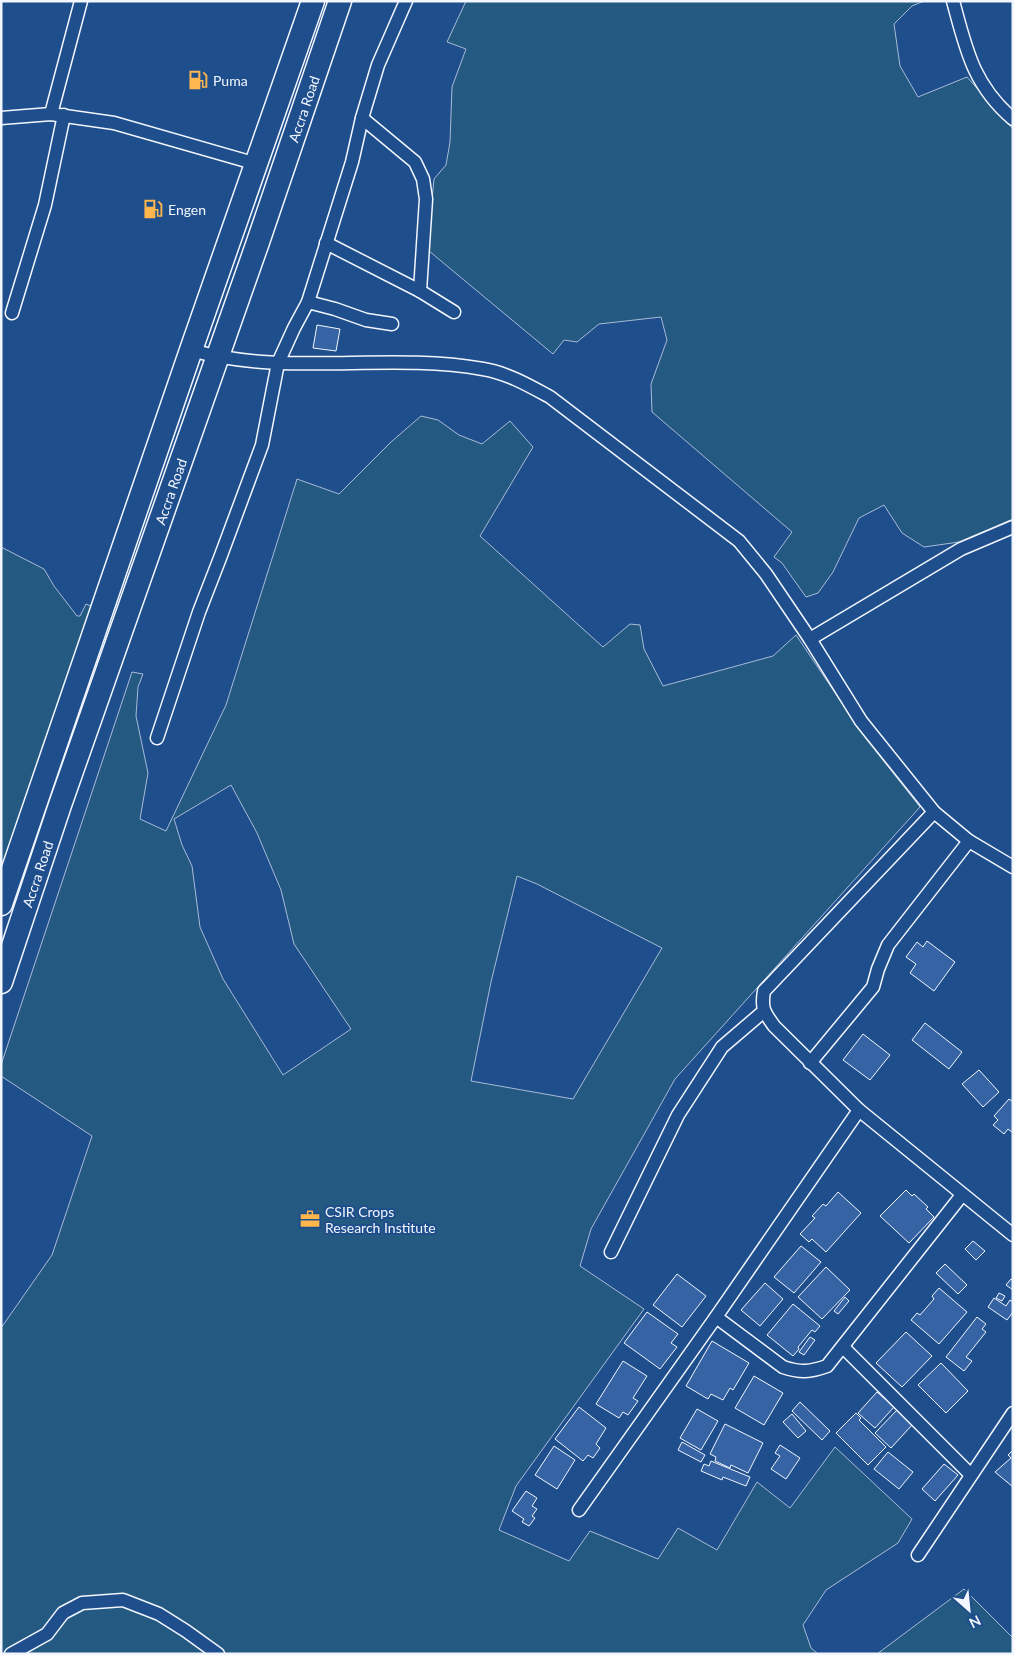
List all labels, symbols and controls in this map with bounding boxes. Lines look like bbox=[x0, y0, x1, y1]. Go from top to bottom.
fuel station icon: Puma bbox=[187, 69, 209, 91]
place label: Puma bbox=[213, 72, 248, 89]
street label: Accra Road bbox=[284, 73, 322, 144]
fuel station icon: Engen bbox=[142, 198, 164, 220]
place label: Engen bbox=[168, 201, 206, 218]
street label: Accra Road bbox=[151, 456, 190, 527]
street label: Accra Road bbox=[18, 838, 56, 909]
place label: CSIR Crops Research Institute bbox=[325, 1203, 436, 1236]
office icon: CSIR Crops Research Institute bbox=[299, 1208, 321, 1230]
north arrow bbox=[944, 1585, 994, 1635]
text: N bbox=[966, 1612, 984, 1632]

